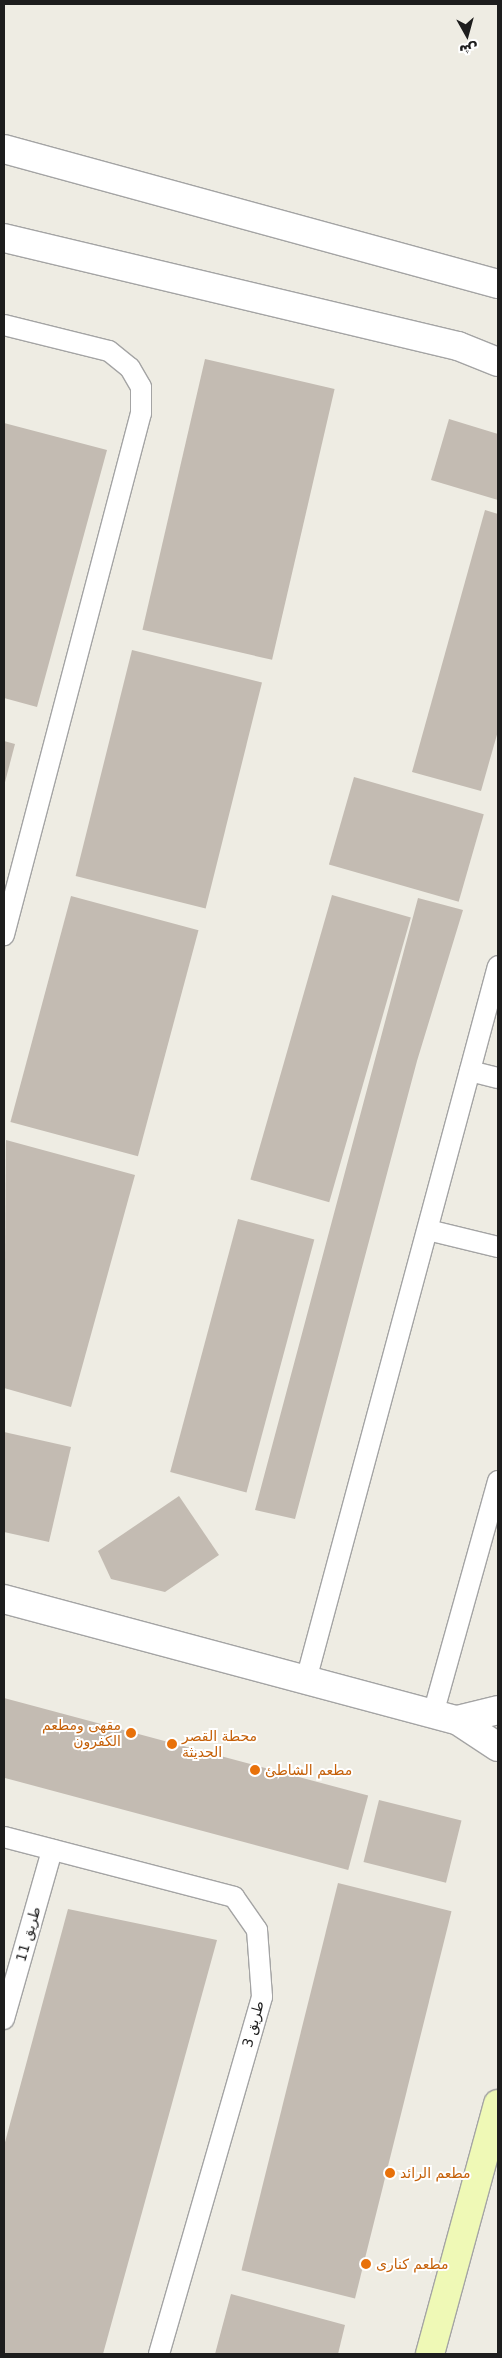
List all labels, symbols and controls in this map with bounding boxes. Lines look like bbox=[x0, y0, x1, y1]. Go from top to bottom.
north arrow bbox=[442, 10, 492, 60]
text: ش bbox=[458, 41, 479, 59]
place label: مقهى ومطعم الكفرون bbox=[42, 1717, 121, 1750]
marker: مقهى ومطعم الكفرون bbox=[125, 1727, 137, 1739]
place label: محطة القصر الحديثة bbox=[182, 1728, 257, 1760]
marker: محطة القصر الحديثة bbox=[166, 1738, 178, 1750]
place label: مطعم الشاطئ bbox=[265, 1762, 352, 1778]
marker: مطعم الشاطئ bbox=[249, 1764, 261, 1776]
street label: طريق 11 bbox=[12, 1904, 44, 1964]
street label: طريق 3 bbox=[239, 1999, 267, 2049]
place label: مطعم الرائد bbox=[400, 2165, 471, 2181]
marker: مطعم الرائد bbox=[384, 2167, 396, 2179]
place label: مطعم كنارى bbox=[376, 2256, 448, 2272]
marker: مطعم كنارى bbox=[360, 2258, 372, 2270]

